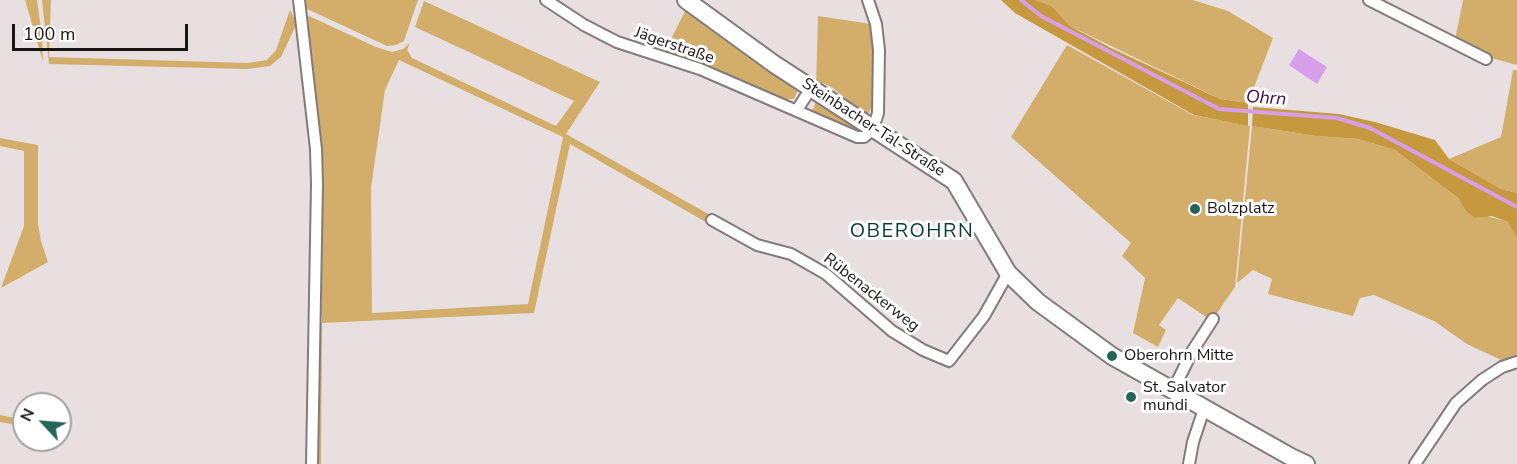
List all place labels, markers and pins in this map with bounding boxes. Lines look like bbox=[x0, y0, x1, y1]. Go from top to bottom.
place label: Bolzplatz bbox=[1207, 199, 1274, 219]
marker: Bolzplatz bbox=[1188, 202, 1202, 216]
place label: Oberohrn Mitte bbox=[1124, 346, 1233, 366]
marker: Oberohrn Mitte bbox=[1105, 349, 1119, 363]
place label: St. Salvator mundi bbox=[1143, 378, 1226, 416]
marker: St. Salvator mundi bbox=[1124, 390, 1138, 404]

